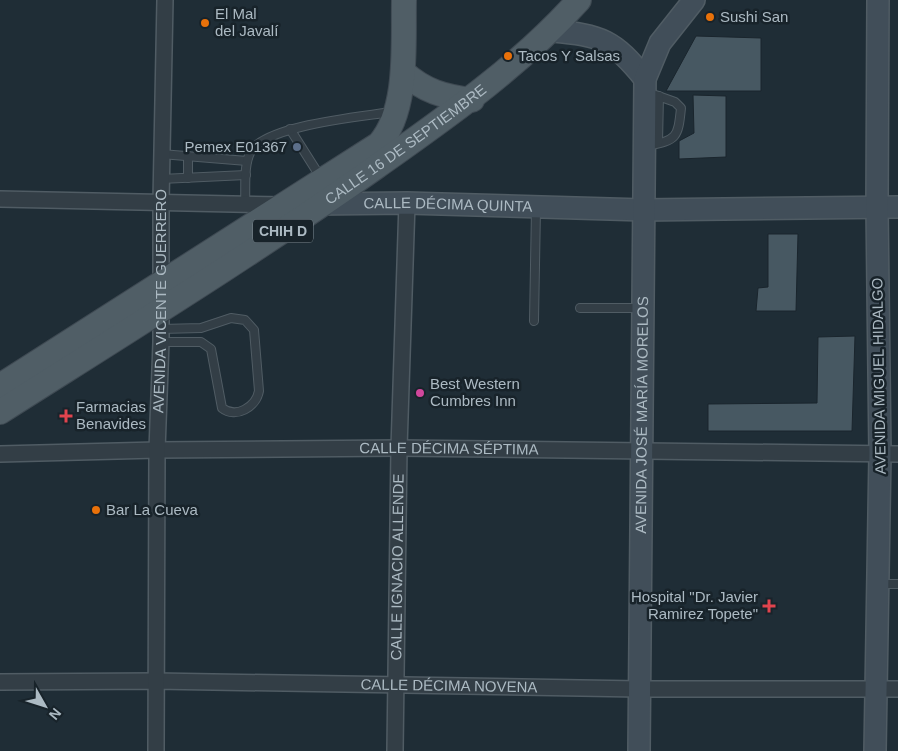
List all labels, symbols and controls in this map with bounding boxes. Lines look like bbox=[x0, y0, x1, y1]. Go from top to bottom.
place label: El Mal del Javalí bbox=[215, 5, 279, 39]
place label: Sushi San bbox=[720, 8, 788, 25]
marker: Sushi San bbox=[704, 11, 716, 23]
marker: El Mal del Javalí bbox=[199, 17, 211, 29]
place label: Tacos Y Salsas bbox=[518, 47, 620, 64]
marker: Tacos Y Salsas bbox=[502, 50, 514, 62]
street label: CALLE 16 DE SEPTIEMBRE bbox=[322, 80, 489, 208]
place label: Pemex E01367 bbox=[184, 138, 287, 155]
marker: Pemex E01367 bbox=[291, 141, 303, 153]
street label: AVENIDA VICENTE GUERRERO bbox=[149, 189, 169, 413]
street label: CALLE DÉCIMA QUINTA bbox=[363, 194, 533, 215]
road number: CHIH D bbox=[253, 220, 313, 242]
street label: AVENIDA MIGUEL HIDALGO bbox=[868, 278, 889, 475]
street label: AVENIDA JOSÉ MARÍA MORELOS bbox=[632, 296, 651, 534]
place label: Best Western Cumbres Inn bbox=[430, 375, 520, 409]
marker: Best Western Cumbres Inn bbox=[414, 387, 426, 399]
place label: Farmacias Benavides bbox=[76, 398, 146, 432]
marker: Farmacias Benavides bbox=[60, 410, 72, 422]
street label: CALLE DÉCIMA SÉPTIMA bbox=[359, 439, 539, 458]
street label: CALLE IGNACIO ALLENDE bbox=[387, 473, 407, 661]
place label: Bar La Cueva bbox=[106, 501, 198, 518]
marker: Bar La Cueva bbox=[90, 504, 102, 516]
place label: Hospital "Dr. Javier Ramirez Topete" bbox=[631, 588, 758, 622]
marker: Hospital "Dr. Javier Ramirez Topete" bbox=[762, 599, 776, 613]
street label: CALLE DÉCIMA NOVENA bbox=[360, 675, 538, 695]
north arrow bbox=[20, 681, 70, 731]
text: N bbox=[46, 705, 65, 723]

